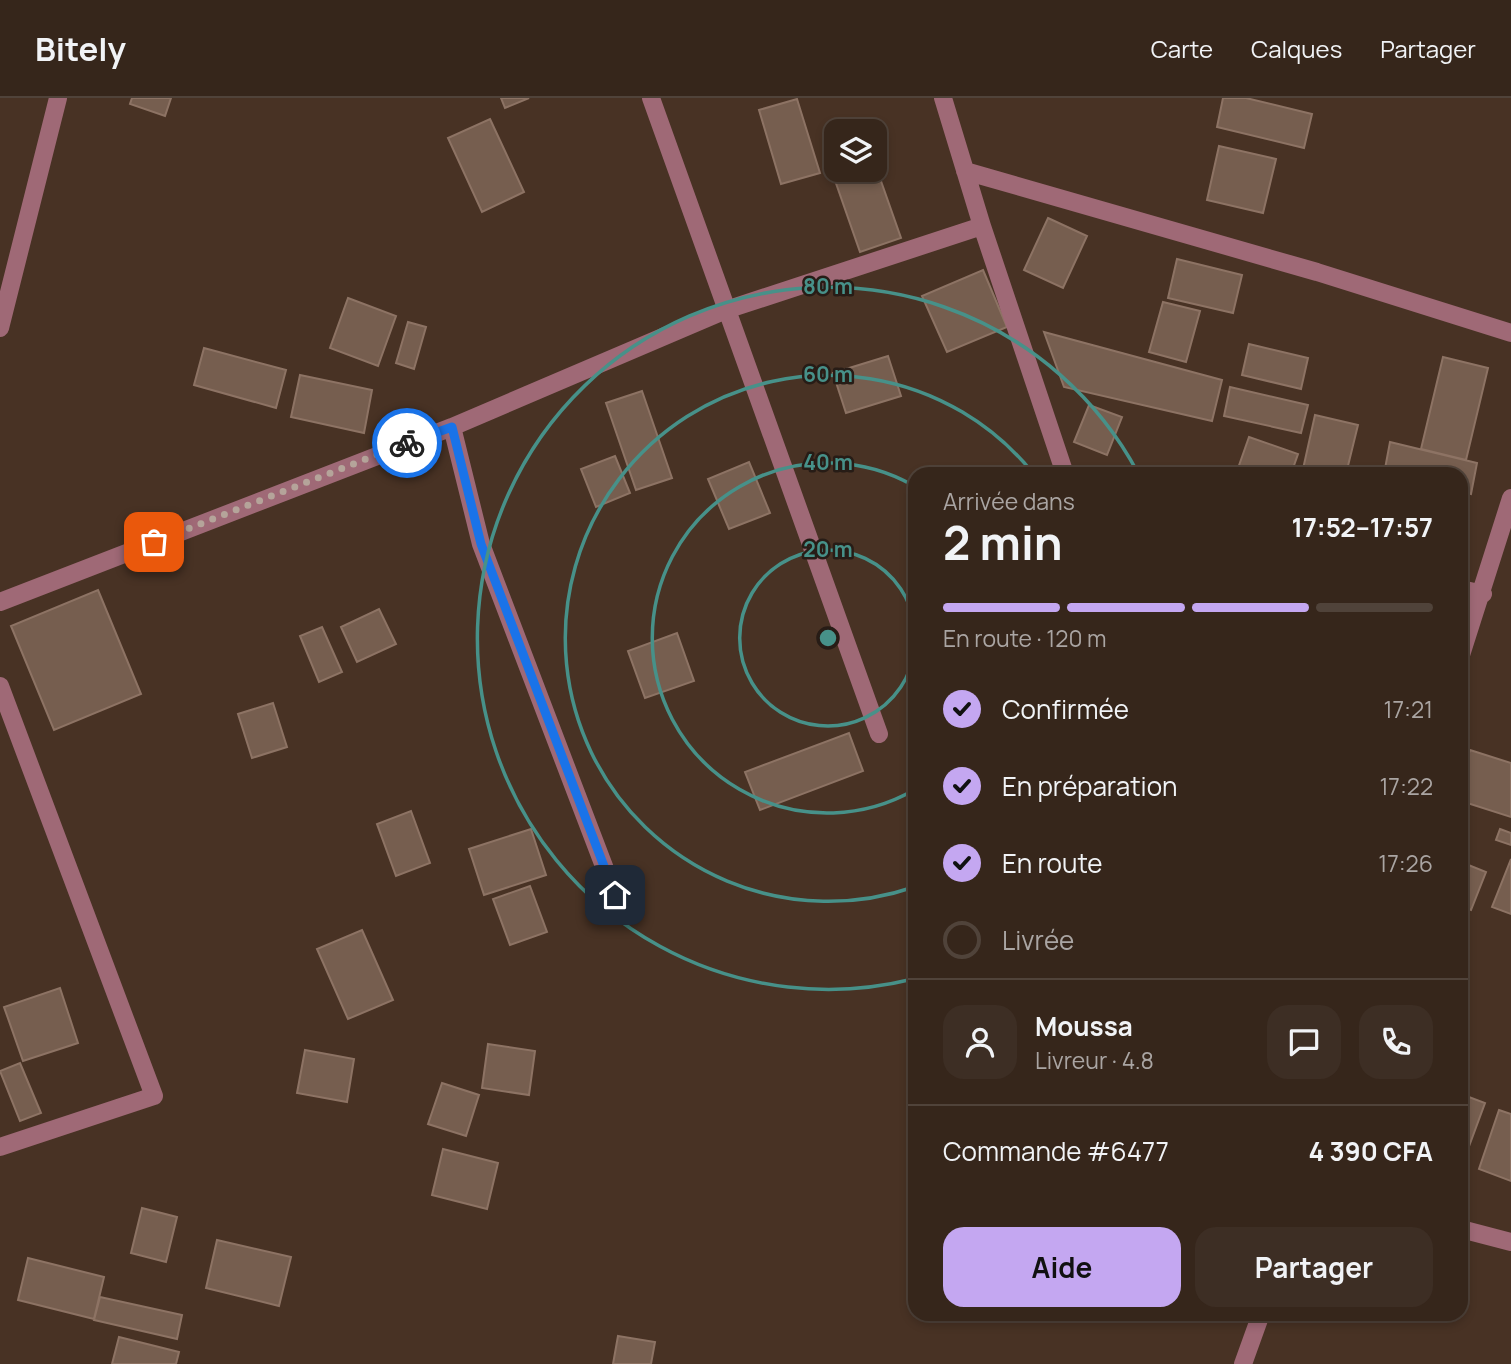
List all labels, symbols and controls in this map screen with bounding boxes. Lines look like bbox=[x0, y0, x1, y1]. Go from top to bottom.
text: Bitely bbox=[35, 26, 126, 71]
text: Carte bbox=[1151, 32, 1213, 65]
text: Calques bbox=[1251, 32, 1342, 65]
text: Partager bbox=[1380, 32, 1476, 65]
map controls bbox=[824, 119, 887, 182]
button: layers bbox=[824, 119, 887, 182]
text: 80 m bbox=[803, 272, 853, 300]
text: 60 m bbox=[803, 360, 853, 388]
courier bbox=[372, 408, 442, 478]
icon: bike bbox=[388, 424, 426, 462]
text: 40 m bbox=[803, 448, 853, 476]
text: Arrivée dans bbox=[943, 485, 1075, 517]
text: 17:52–17:57 bbox=[1292, 509, 1433, 545]
text: 2 min bbox=[943, 511, 1063, 574]
pin bbox=[124, 512, 184, 572]
icon: bag bbox=[135, 523, 173, 561]
text: 20 m bbox=[803, 535, 853, 563]
text: En route · 120 m bbox=[943, 622, 1107, 654]
centre of rings bbox=[816, 626, 840, 650]
icon: check bbox=[943, 690, 981, 728]
text: Confirmée bbox=[1002, 691, 1129, 727]
text: 17:21 bbox=[1384, 693, 1433, 725]
icon: check bbox=[943, 767, 981, 805]
text: En préparation bbox=[1002, 768, 1177, 804]
text: 17:22 bbox=[1379, 770, 1433, 802]
icon: check bbox=[943, 844, 981, 882]
text: En route bbox=[1002, 845, 1103, 881]
text: 17:26 bbox=[1378, 847, 1433, 879]
pin bbox=[585, 865, 645, 925]
icon: home bbox=[596, 876, 634, 914]
text: Livrée bbox=[1002, 922, 1074, 958]
button: person bbox=[943, 1005, 1017, 1079]
button: chat bbox=[1267, 1005, 1341, 1079]
button: phone bbox=[1359, 1005, 1433, 1079]
text: Moussa bbox=[1035, 1008, 1133, 1044]
text: Livreur · 4.8 bbox=[1035, 1044, 1154, 1076]
text: Commande #6477 bbox=[943, 1133, 1169, 1169]
text: 4 390 CFA bbox=[1308, 1133, 1433, 1169]
button: Aide bbox=[943, 1227, 1181, 1307]
button: Partager bbox=[1195, 1227, 1433, 1307]

